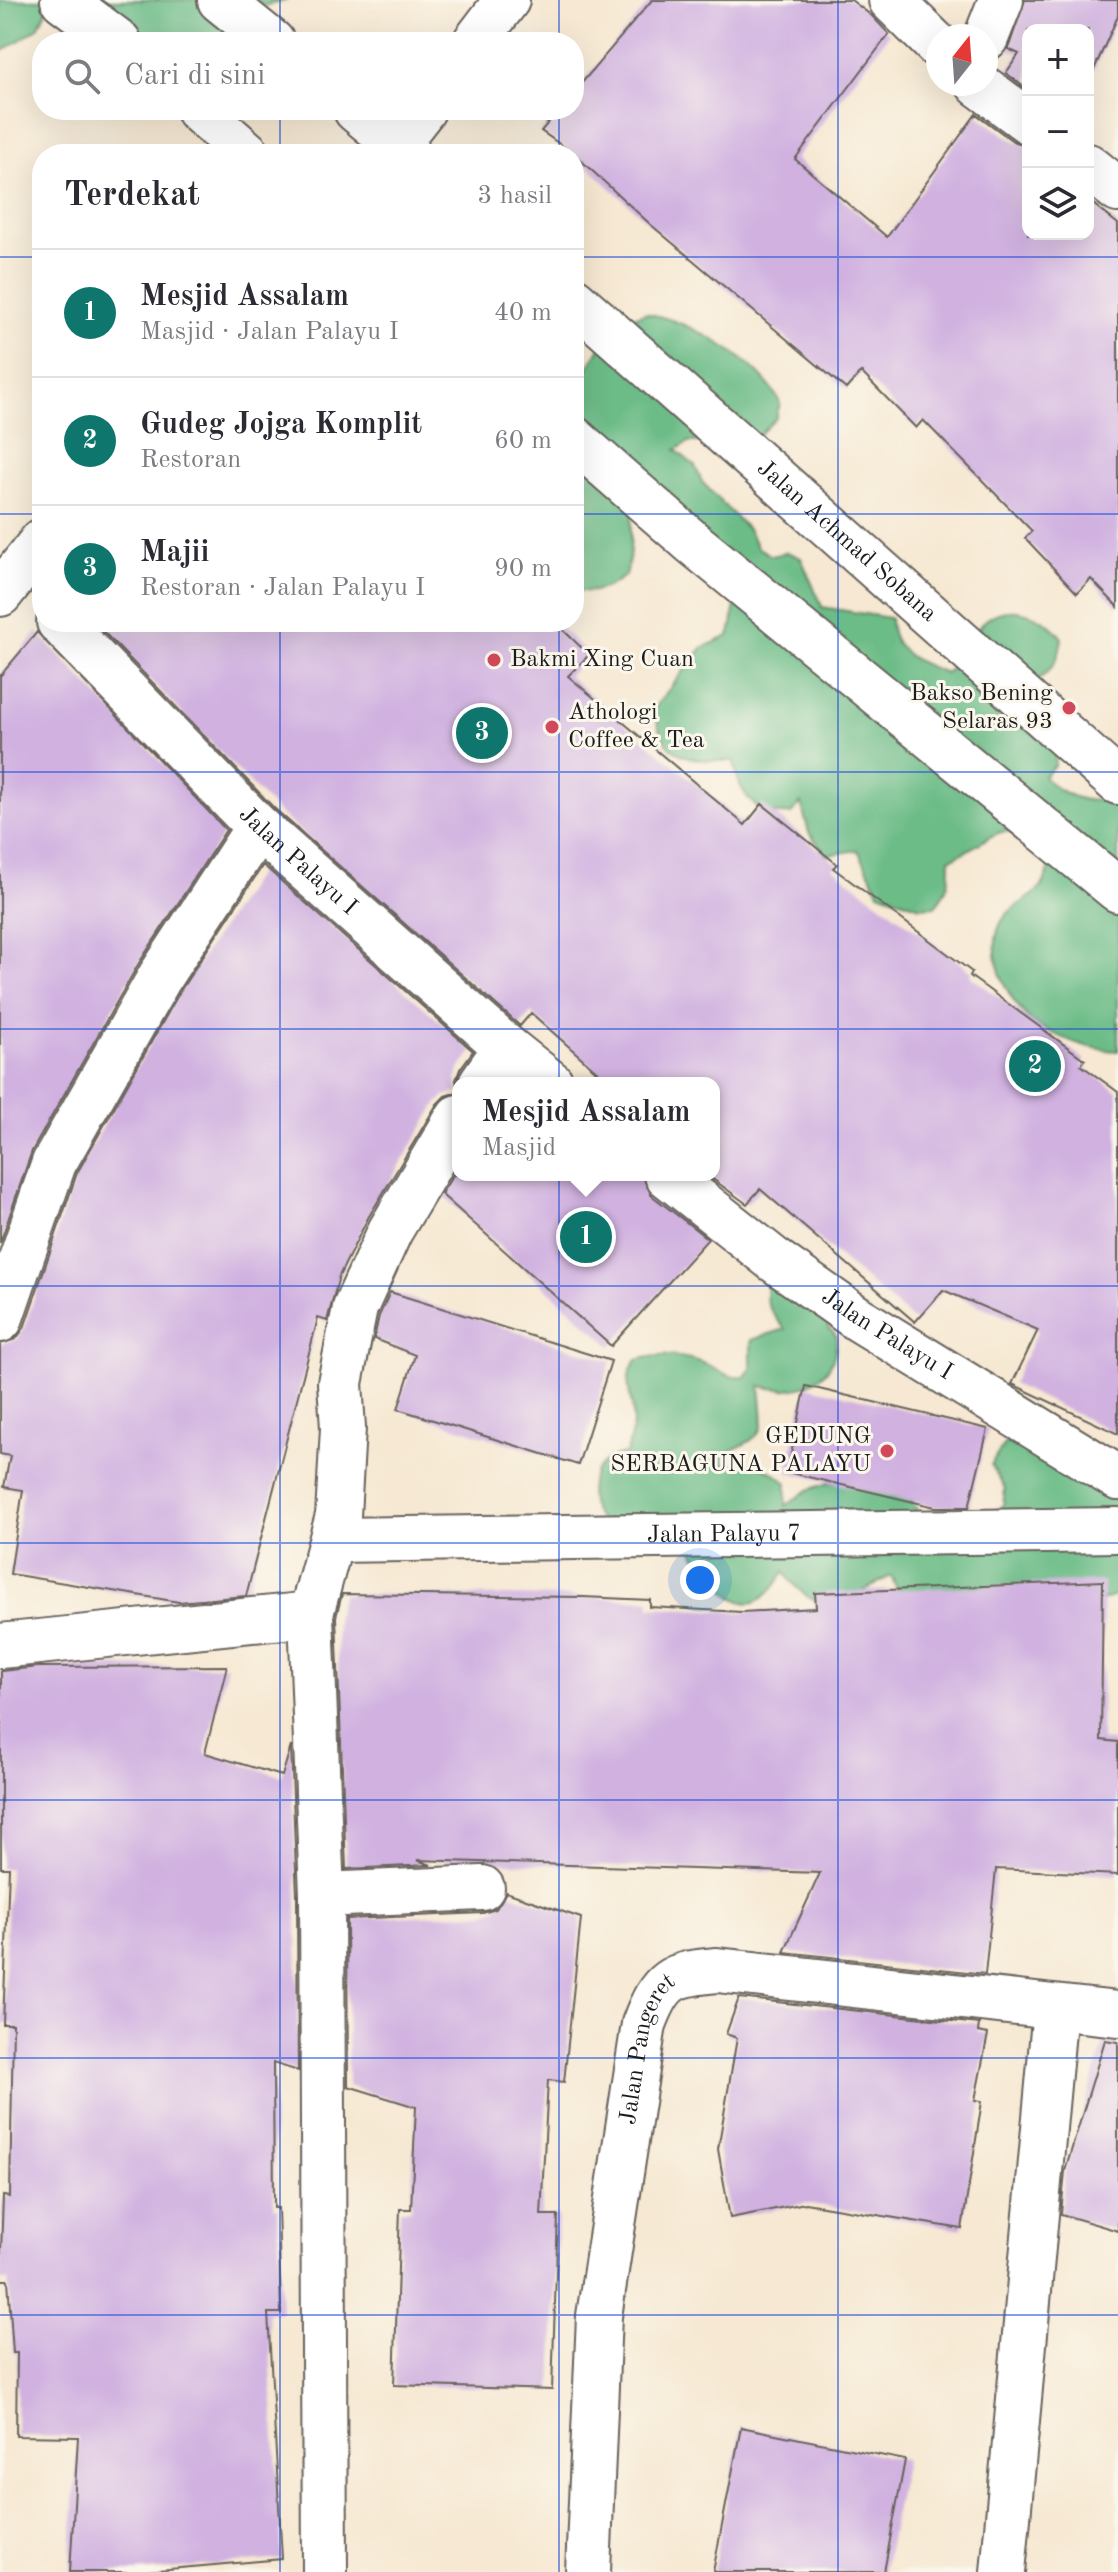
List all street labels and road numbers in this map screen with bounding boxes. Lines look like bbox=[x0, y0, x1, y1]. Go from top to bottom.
street label: Jalan Achmad Sobana bbox=[752, 456, 941, 627]
street label: Jalan Palayu I bbox=[234, 802, 361, 920]
street label: Jalan Palayu I bbox=[817, 1285, 956, 1385]
street label: Jalan Palayu 7 bbox=[647, 1522, 801, 1548]
street label: Jalan Pangeret bbox=[617, 1969, 680, 2126]

